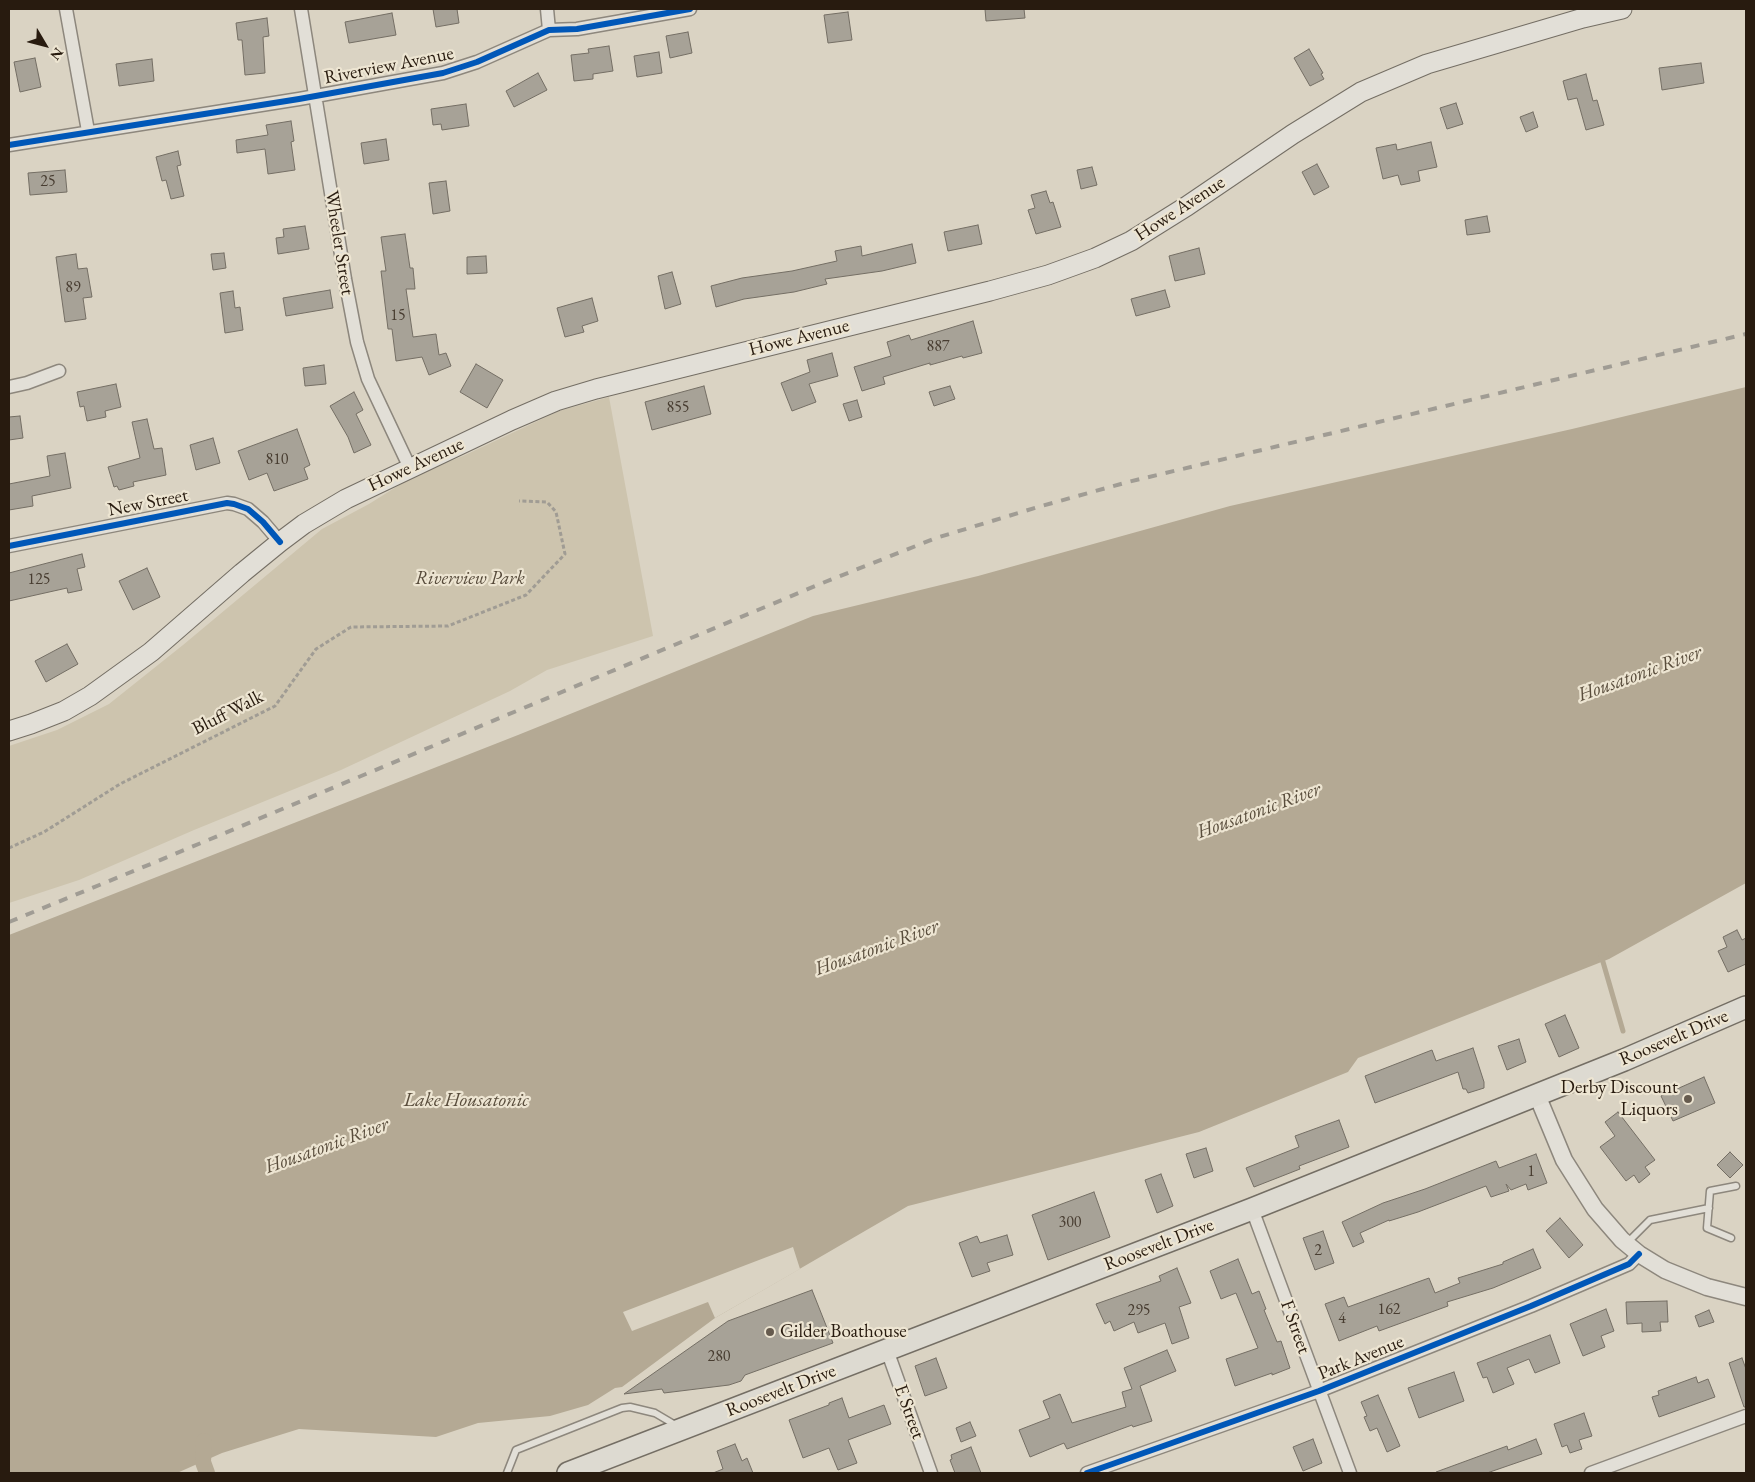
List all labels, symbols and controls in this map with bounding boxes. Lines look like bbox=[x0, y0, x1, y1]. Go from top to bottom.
north arrow bbox=[20, 20, 70, 70]
street label: Riverview Avenue bbox=[322, 42, 456, 90]
text: N bbox=[46, 44, 68, 64]
street label: Howe Avenue bbox=[1131, 171, 1229, 247]
house number: 25 bbox=[40, 172, 56, 192]
street label: Wheeler Street bbox=[319, 189, 359, 297]
house number: 89 bbox=[65, 278, 81, 298]
house number: 15 bbox=[390, 306, 406, 326]
street label: Howe Avenue bbox=[746, 315, 852, 361]
house number: 887 bbox=[926, 337, 950, 357]
house number: 855 bbox=[666, 398, 690, 418]
street label: Howe Avenue bbox=[365, 433, 467, 497]
house number: 810 bbox=[265, 450, 289, 470]
street label: New Street bbox=[106, 484, 190, 522]
park label: Riverview Park bbox=[415, 568, 525, 590]
house number: 125 bbox=[27, 570, 51, 590]
water label: Housatonic River bbox=[1575, 640, 1705, 708]
street label: Bluff Walk bbox=[189, 685, 267, 741]
water label: Housatonic River bbox=[1194, 777, 1324, 845]
water label: Housatonic River bbox=[812, 914, 942, 982]
street label: Roosevelt Drive bbox=[1616, 1005, 1732, 1071]
place label: Derby Discount Liquors bbox=[1561, 1077, 1678, 1121]
water label: Lake Housatonic bbox=[404, 1089, 528, 1113]
marker: Derby Discount Liquors bbox=[1682, 1093, 1694, 1105]
water label: Housatonic River bbox=[262, 1112, 392, 1180]
house number: 1 bbox=[1527, 1162, 1535, 1182]
house number: 300 bbox=[1058, 1213, 1082, 1233]
street label: Roosevelt Drive bbox=[1101, 1214, 1217, 1276]
house number: 2 bbox=[1314, 1241, 1322, 1261]
street label: F Street bbox=[1275, 1297, 1315, 1357]
house number: 162 bbox=[1377, 1300, 1401, 1320]
house number: 295 bbox=[1127, 1301, 1151, 1321]
house number: 4 bbox=[1338, 1309, 1346, 1329]
place label: Gilder Boathouse bbox=[780, 1321, 907, 1343]
marker: Gilder Boathouse bbox=[764, 1326, 776, 1338]
street label: Park Avenue bbox=[1315, 1330, 1407, 1386]
house number: 280 bbox=[707, 1347, 731, 1367]
street label: Roosevelt Drive bbox=[723, 1360, 839, 1422]
street label: E Street bbox=[889, 1382, 929, 1442]

